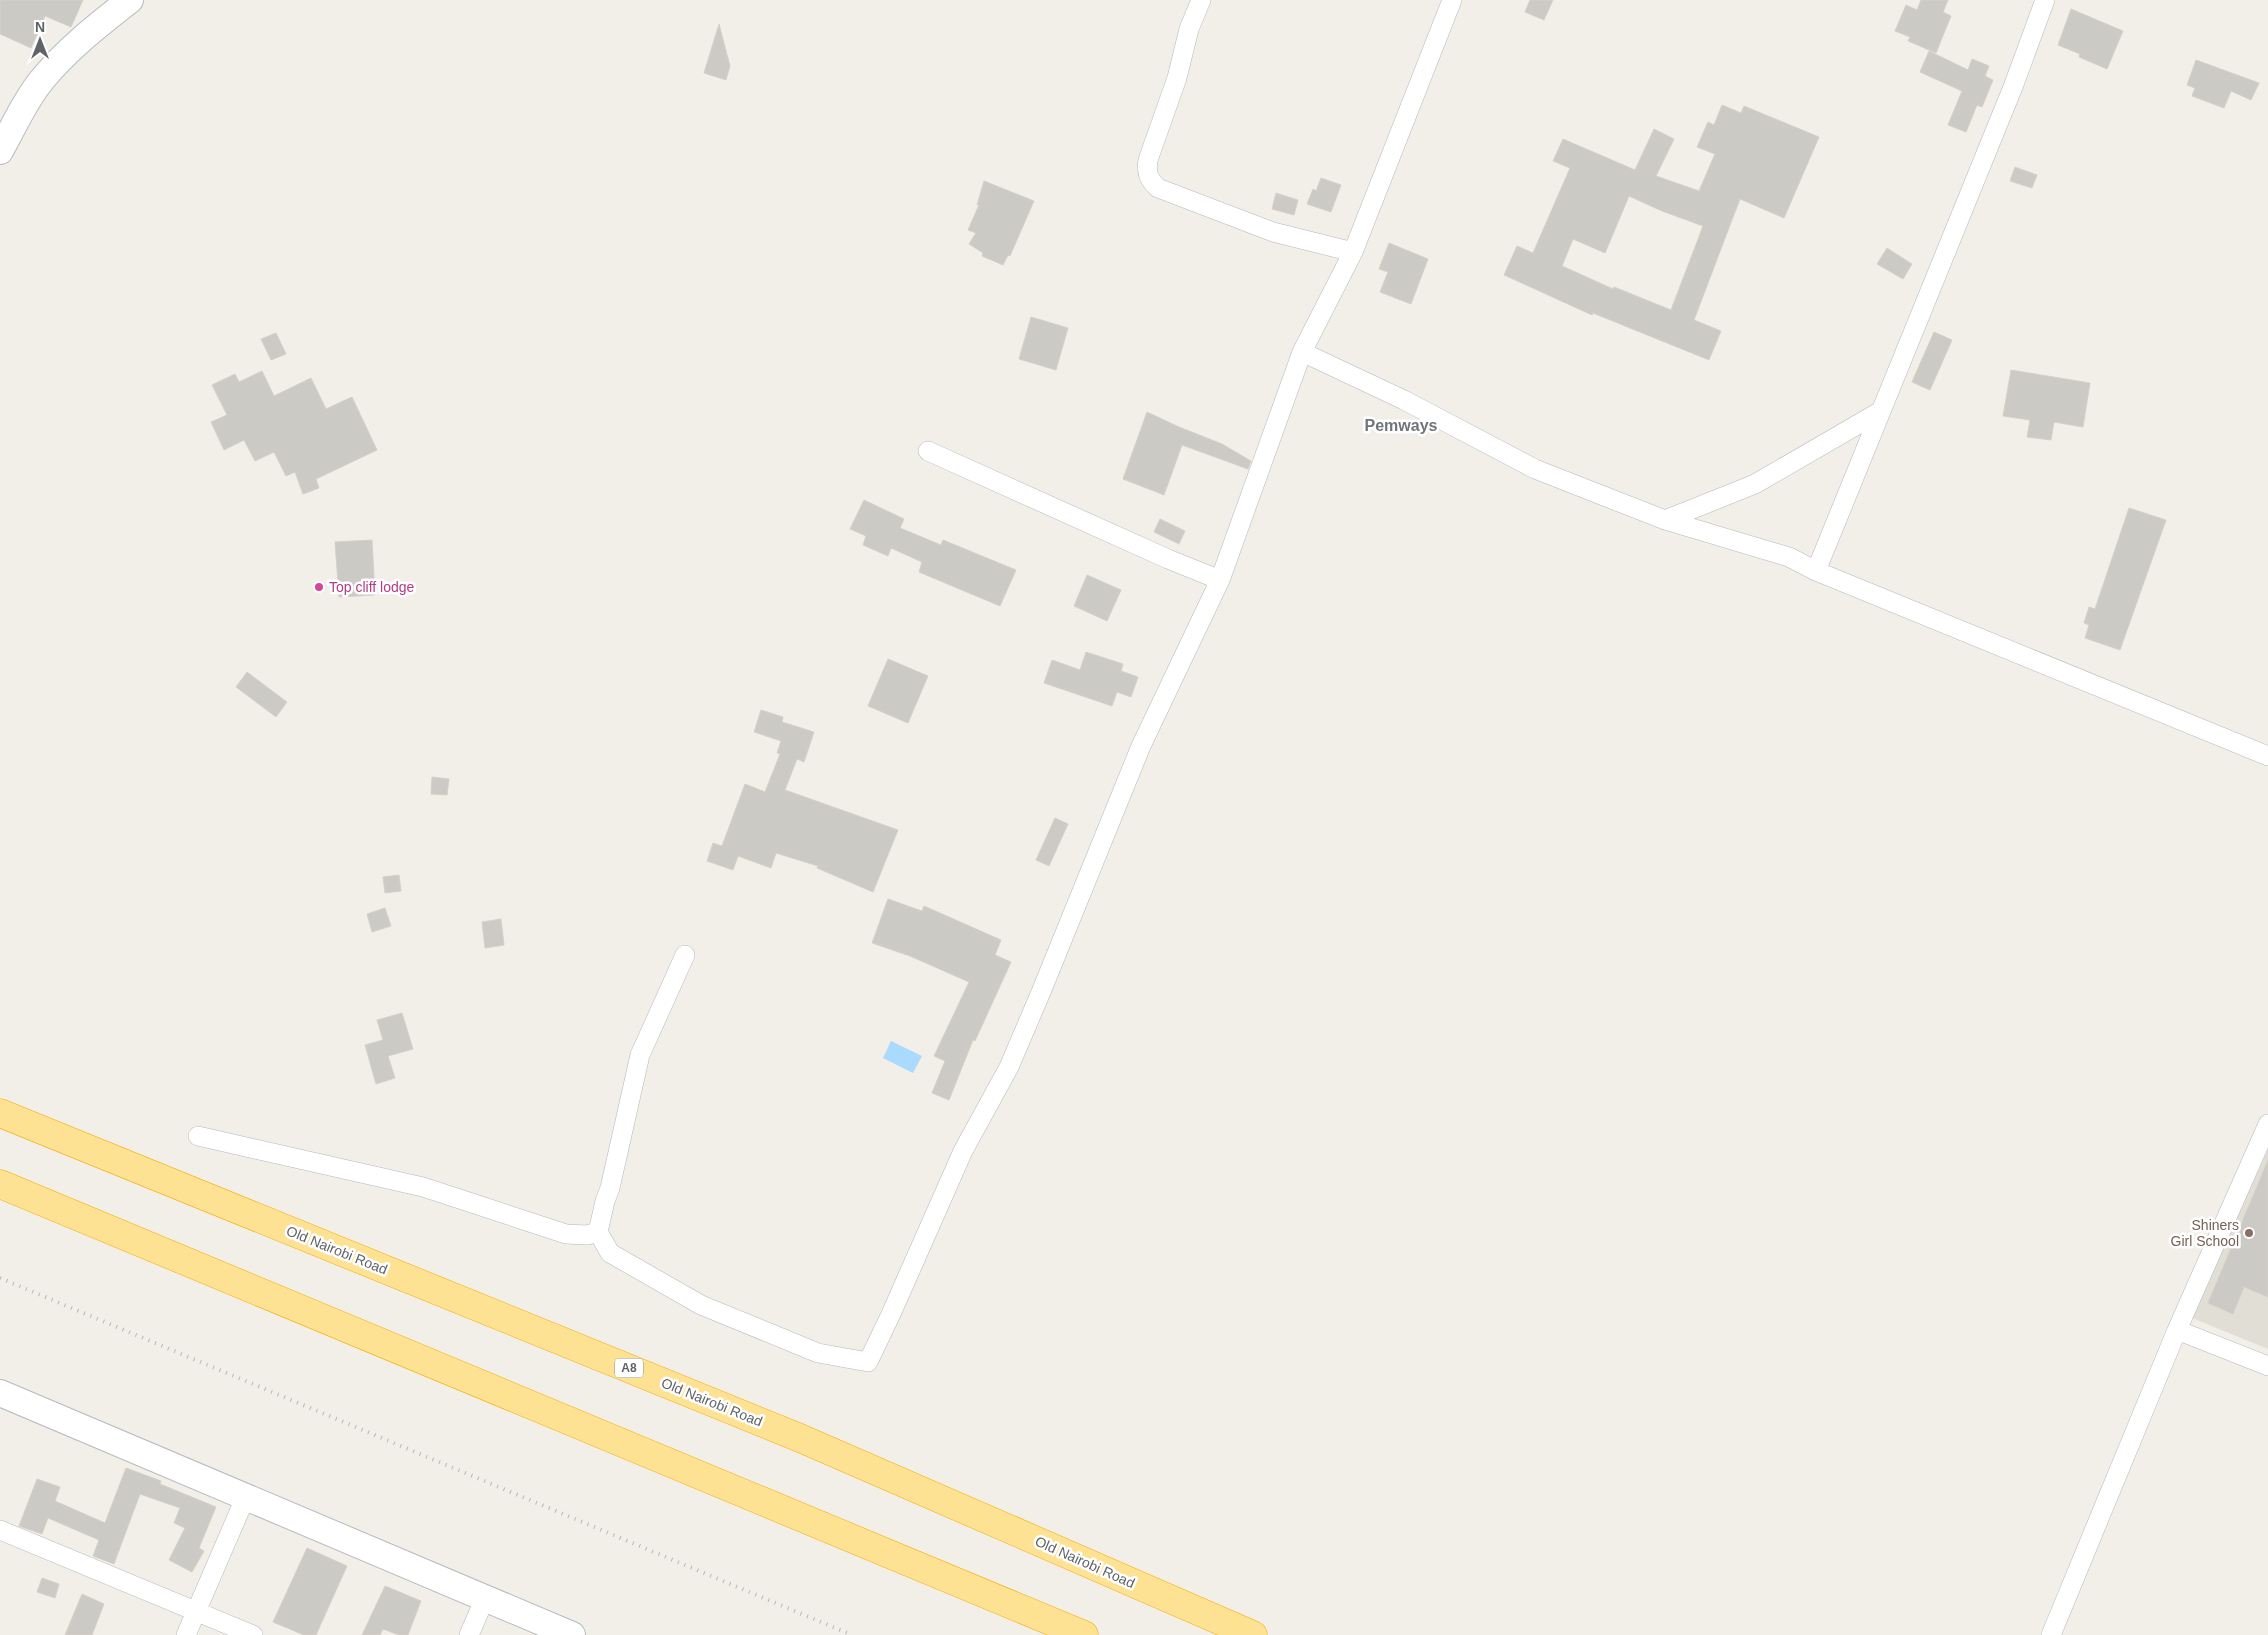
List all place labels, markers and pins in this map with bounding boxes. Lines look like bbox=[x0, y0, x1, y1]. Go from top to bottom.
place label: Top cliff lodge bbox=[329, 579, 415, 595]
marker: Top cliff lodge bbox=[313, 581, 325, 593]
place label: Shiners Girl School bbox=[2171, 1217, 2239, 1249]
marker: Shiners Girl School bbox=[2243, 1227, 2255, 1239]

